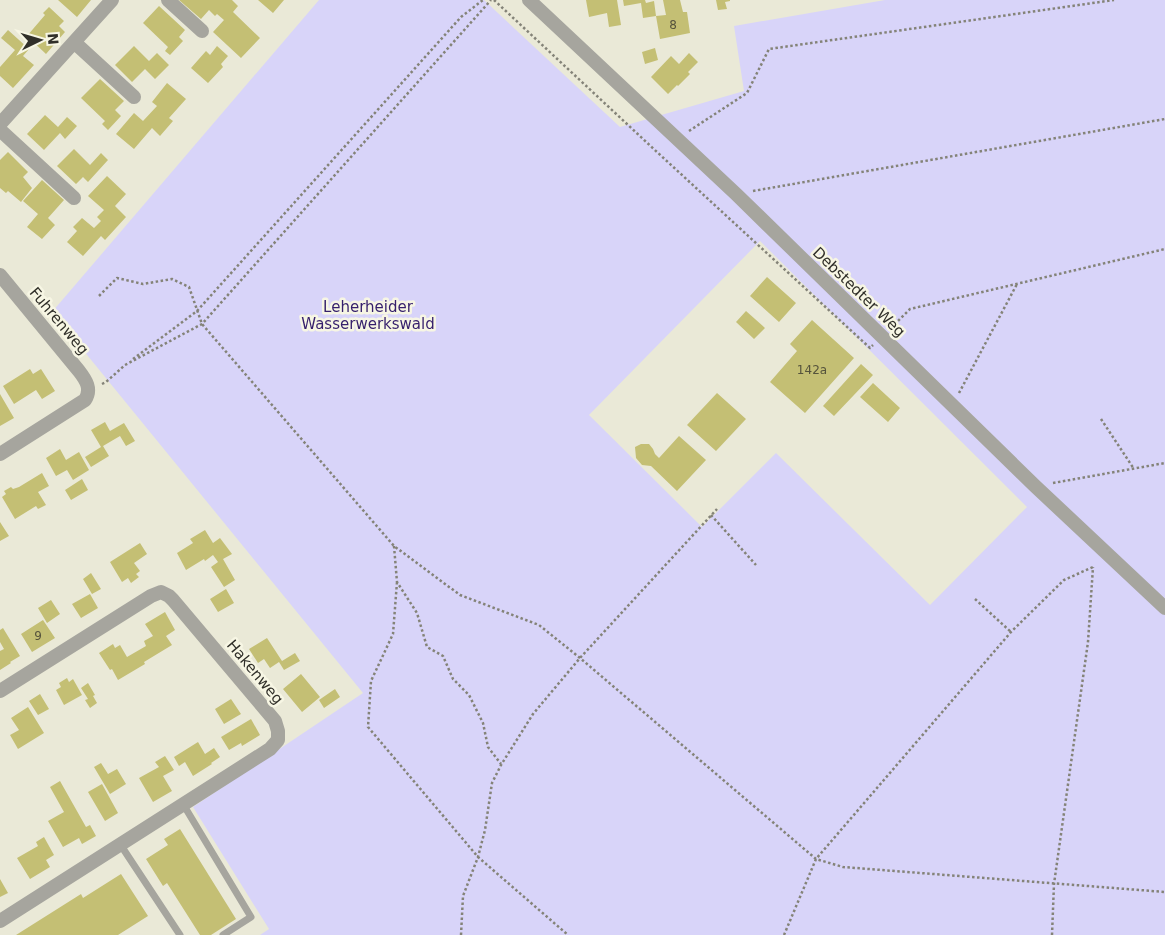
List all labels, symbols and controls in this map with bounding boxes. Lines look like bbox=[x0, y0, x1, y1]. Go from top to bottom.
north arrow bbox=[15, 15, 65, 65]
house number: 8 bbox=[669, 18, 677, 32]
text: N bbox=[44, 32, 61, 45]
street label: Debstedter Weg bbox=[809, 243, 909, 341]
street label: Fuhrenweg bbox=[26, 284, 92, 358]
park label: Leherheider Wasserwerkswald bbox=[301, 298, 435, 333]
house number: 142a bbox=[797, 363, 827, 377]
house number: 9 bbox=[34, 629, 42, 643]
street label: Hakenweg bbox=[223, 636, 287, 708]

